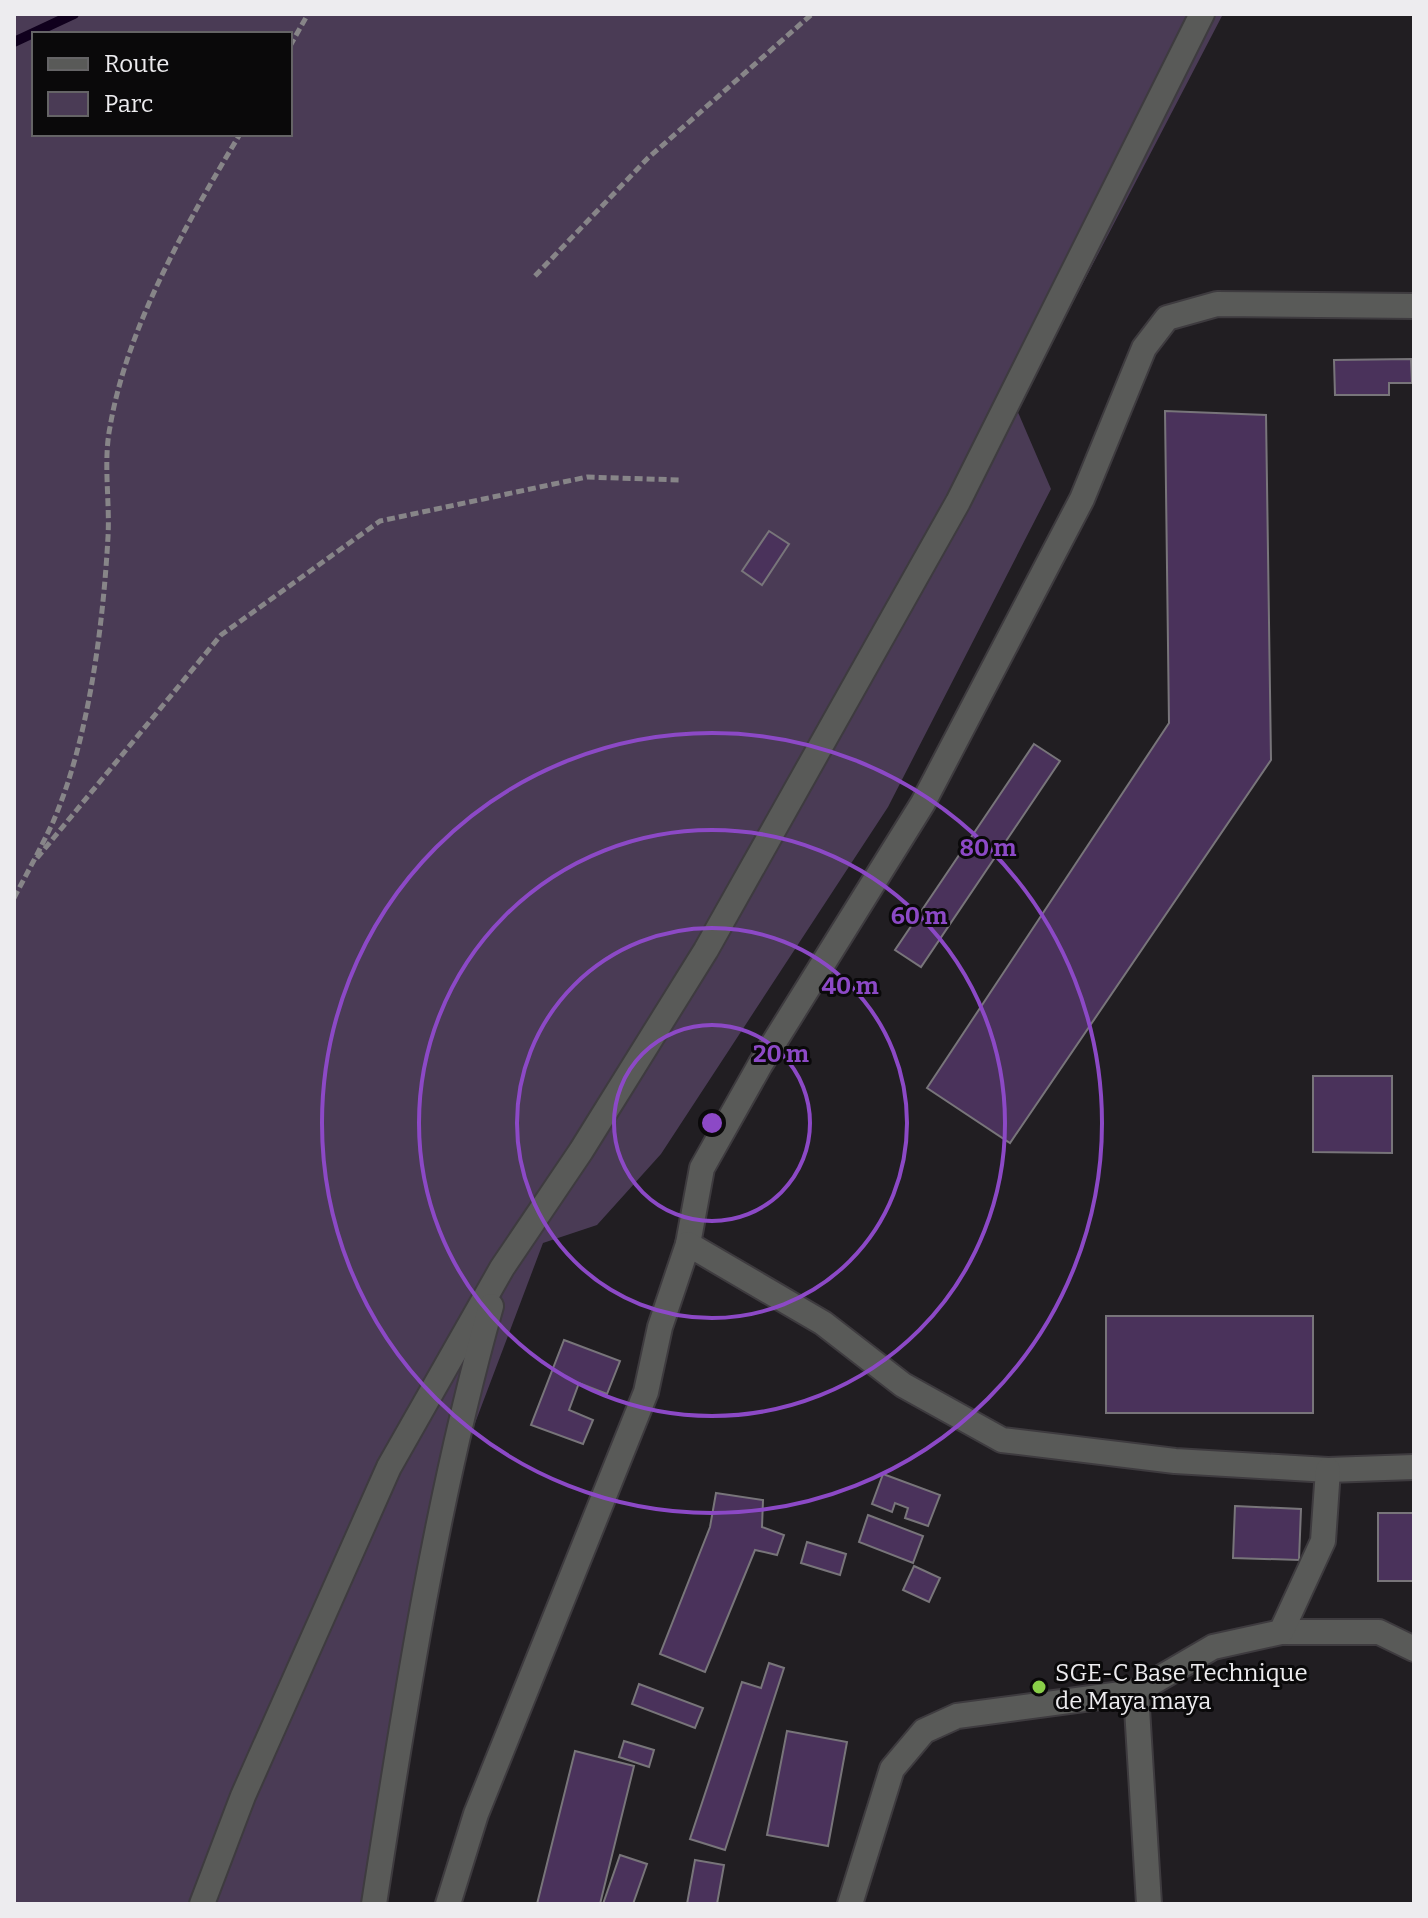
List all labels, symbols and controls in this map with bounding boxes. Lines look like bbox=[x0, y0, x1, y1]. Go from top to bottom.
legend bbox=[32, 32, 292, 136]
text: Route bbox=[104, 50, 169, 78]
text: Parc bbox=[104, 90, 153, 118]
text: 80 m bbox=[960, 834, 1017, 862]
text: 60 m bbox=[891, 902, 947, 930]
text: 40 m bbox=[821, 972, 879, 1000]
text: 20 m bbox=[753, 1040, 809, 1068]
centre of rings bbox=[698, 1109, 726, 1137]
place label: SGE-C Base Technique de Maya maya bbox=[1055, 1659, 1308, 1715]
marker: SGE-C Base Technique de Maya maya bbox=[1030, 1678, 1048, 1696]

